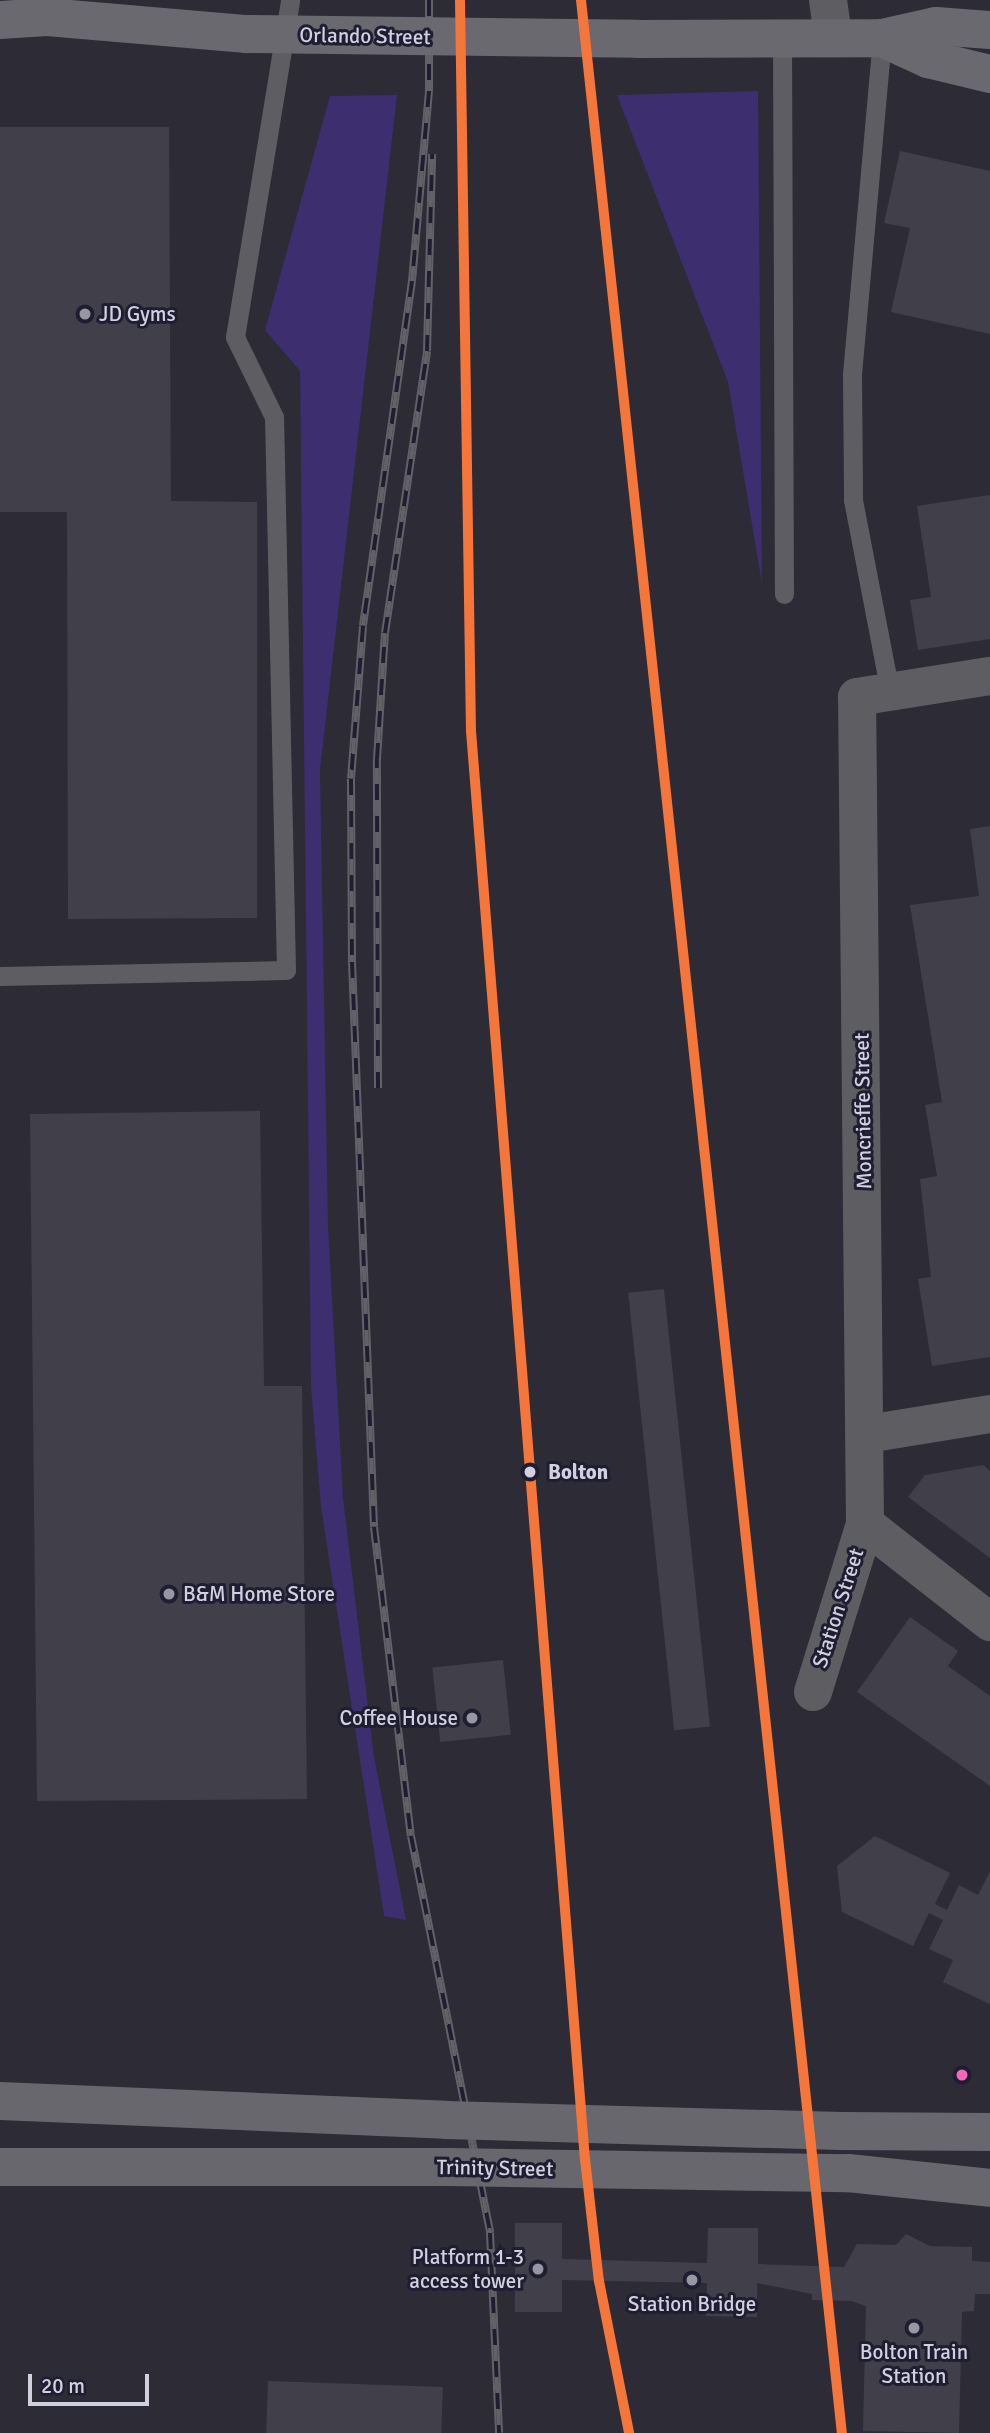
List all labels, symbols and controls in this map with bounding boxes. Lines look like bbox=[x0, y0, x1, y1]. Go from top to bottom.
street label: Orlando Street bbox=[299, 22, 431, 50]
place label: JD Gyms bbox=[99, 301, 176, 327]
marker: JD Gyms bbox=[77, 306, 93, 322]
street label: Moncrieffe Street bbox=[849, 1032, 877, 1190]
place label: Bolton bbox=[548, 1459, 608, 1485]
marker: Bolton bbox=[519, 1461, 541, 1483]
street label: Station Street bbox=[807, 1545, 869, 1671]
place label: B&M Home Store bbox=[183, 1581, 335, 1607]
marker: B&M Home Store bbox=[161, 1586, 177, 1602]
place label: Coffee House bbox=[340, 1705, 458, 1731]
marker: Coffee House bbox=[464, 1710, 480, 1726]
unlabelled marker bbox=[955, 2068, 969, 2082]
street label: Trinity Street bbox=[436, 2154, 554, 2182]
place label: Platform 1-3 access tower bbox=[409, 2244, 524, 2294]
marker: Platform 1-3 access tower bbox=[530, 2261, 546, 2277]
marker: Station Bridge bbox=[684, 2272, 700, 2288]
place label: Station Bridge bbox=[628, 2291, 756, 2317]
marker: Bolton Train Station bbox=[906, 2320, 922, 2336]
place label: Bolton Train Station bbox=[860, 2339, 968, 2389]
scale bar bbox=[32, 2360, 152, 2404]
text: 20 m bbox=[41, 2373, 85, 2399]

